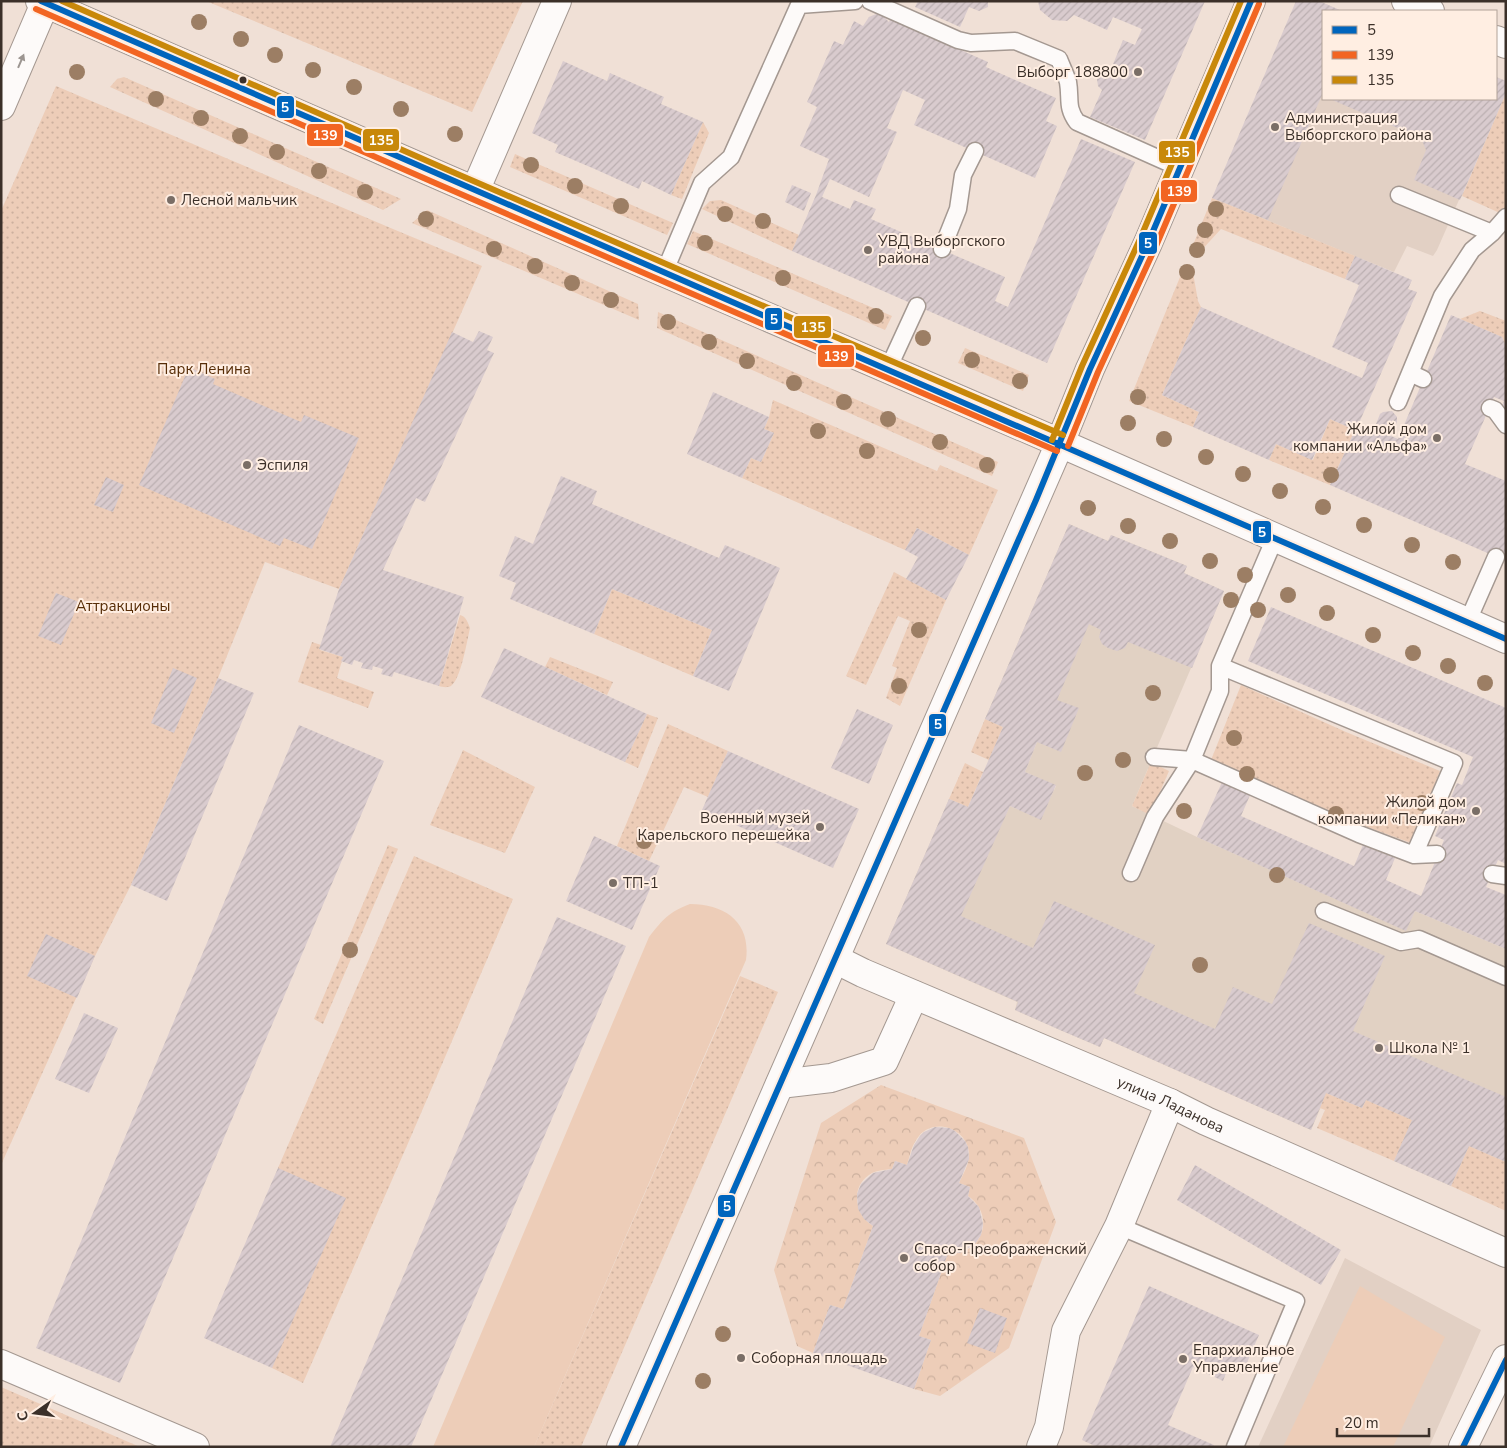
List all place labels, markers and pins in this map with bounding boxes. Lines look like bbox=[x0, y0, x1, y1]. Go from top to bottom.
place label: Выборг 188800 bbox=[1017, 62, 1128, 82]
marker: Выборг 188800 bbox=[1132, 66, 1144, 78]
unlabelled marker bbox=[238, 75, 248, 85]
place label: Администрация Выборгского района bbox=[1285, 108, 1432, 145]
marker: Администрация Выборгского района bbox=[1269, 121, 1281, 133]
place label: Лесной мальчик bbox=[181, 190, 297, 210]
marker: Лесной мальчик bbox=[165, 194, 177, 206]
place label: УВД Выборгского района bbox=[877, 231, 1005, 268]
marker: УВД Выборгского района bbox=[862, 244, 874, 256]
place label: Жилой дом компании «Альфа» bbox=[1293, 419, 1427, 456]
marker: Жилой дом компании «Альфа» bbox=[1431, 432, 1443, 444]
place label: Эспиля bbox=[257, 455, 308, 475]
marker: Эспиля bbox=[241, 459, 253, 471]
place label: Жилой дом компании «Пеликан» bbox=[1318, 792, 1466, 829]
marker: Жилой дом компании «Пеликан» bbox=[1470, 805, 1482, 817]
place label: Военный музей Карельского перешейка bbox=[637, 808, 810, 845]
marker: Военный музей Карельского перешейка bbox=[814, 821, 826, 833]
place label: ТП-1 bbox=[623, 873, 659, 893]
marker: ТП-1 bbox=[607, 877, 619, 889]
place label: Школа № 1 bbox=[1389, 1038, 1471, 1058]
marker: Школа № 1 bbox=[1373, 1042, 1385, 1054]
place label: Спасо-Преображенский собор bbox=[914, 1239, 1087, 1276]
marker: Спасо-Преображенский собор bbox=[898, 1252, 910, 1264]
place label: Епархиальное Управление bbox=[1192, 1340, 1294, 1377]
place label: Соборная площадь bbox=[751, 1348, 887, 1368]
marker: Соборная площадь bbox=[735, 1352, 747, 1364]
marker: Епархиальное Управление bbox=[1177, 1353, 1189, 1365]

